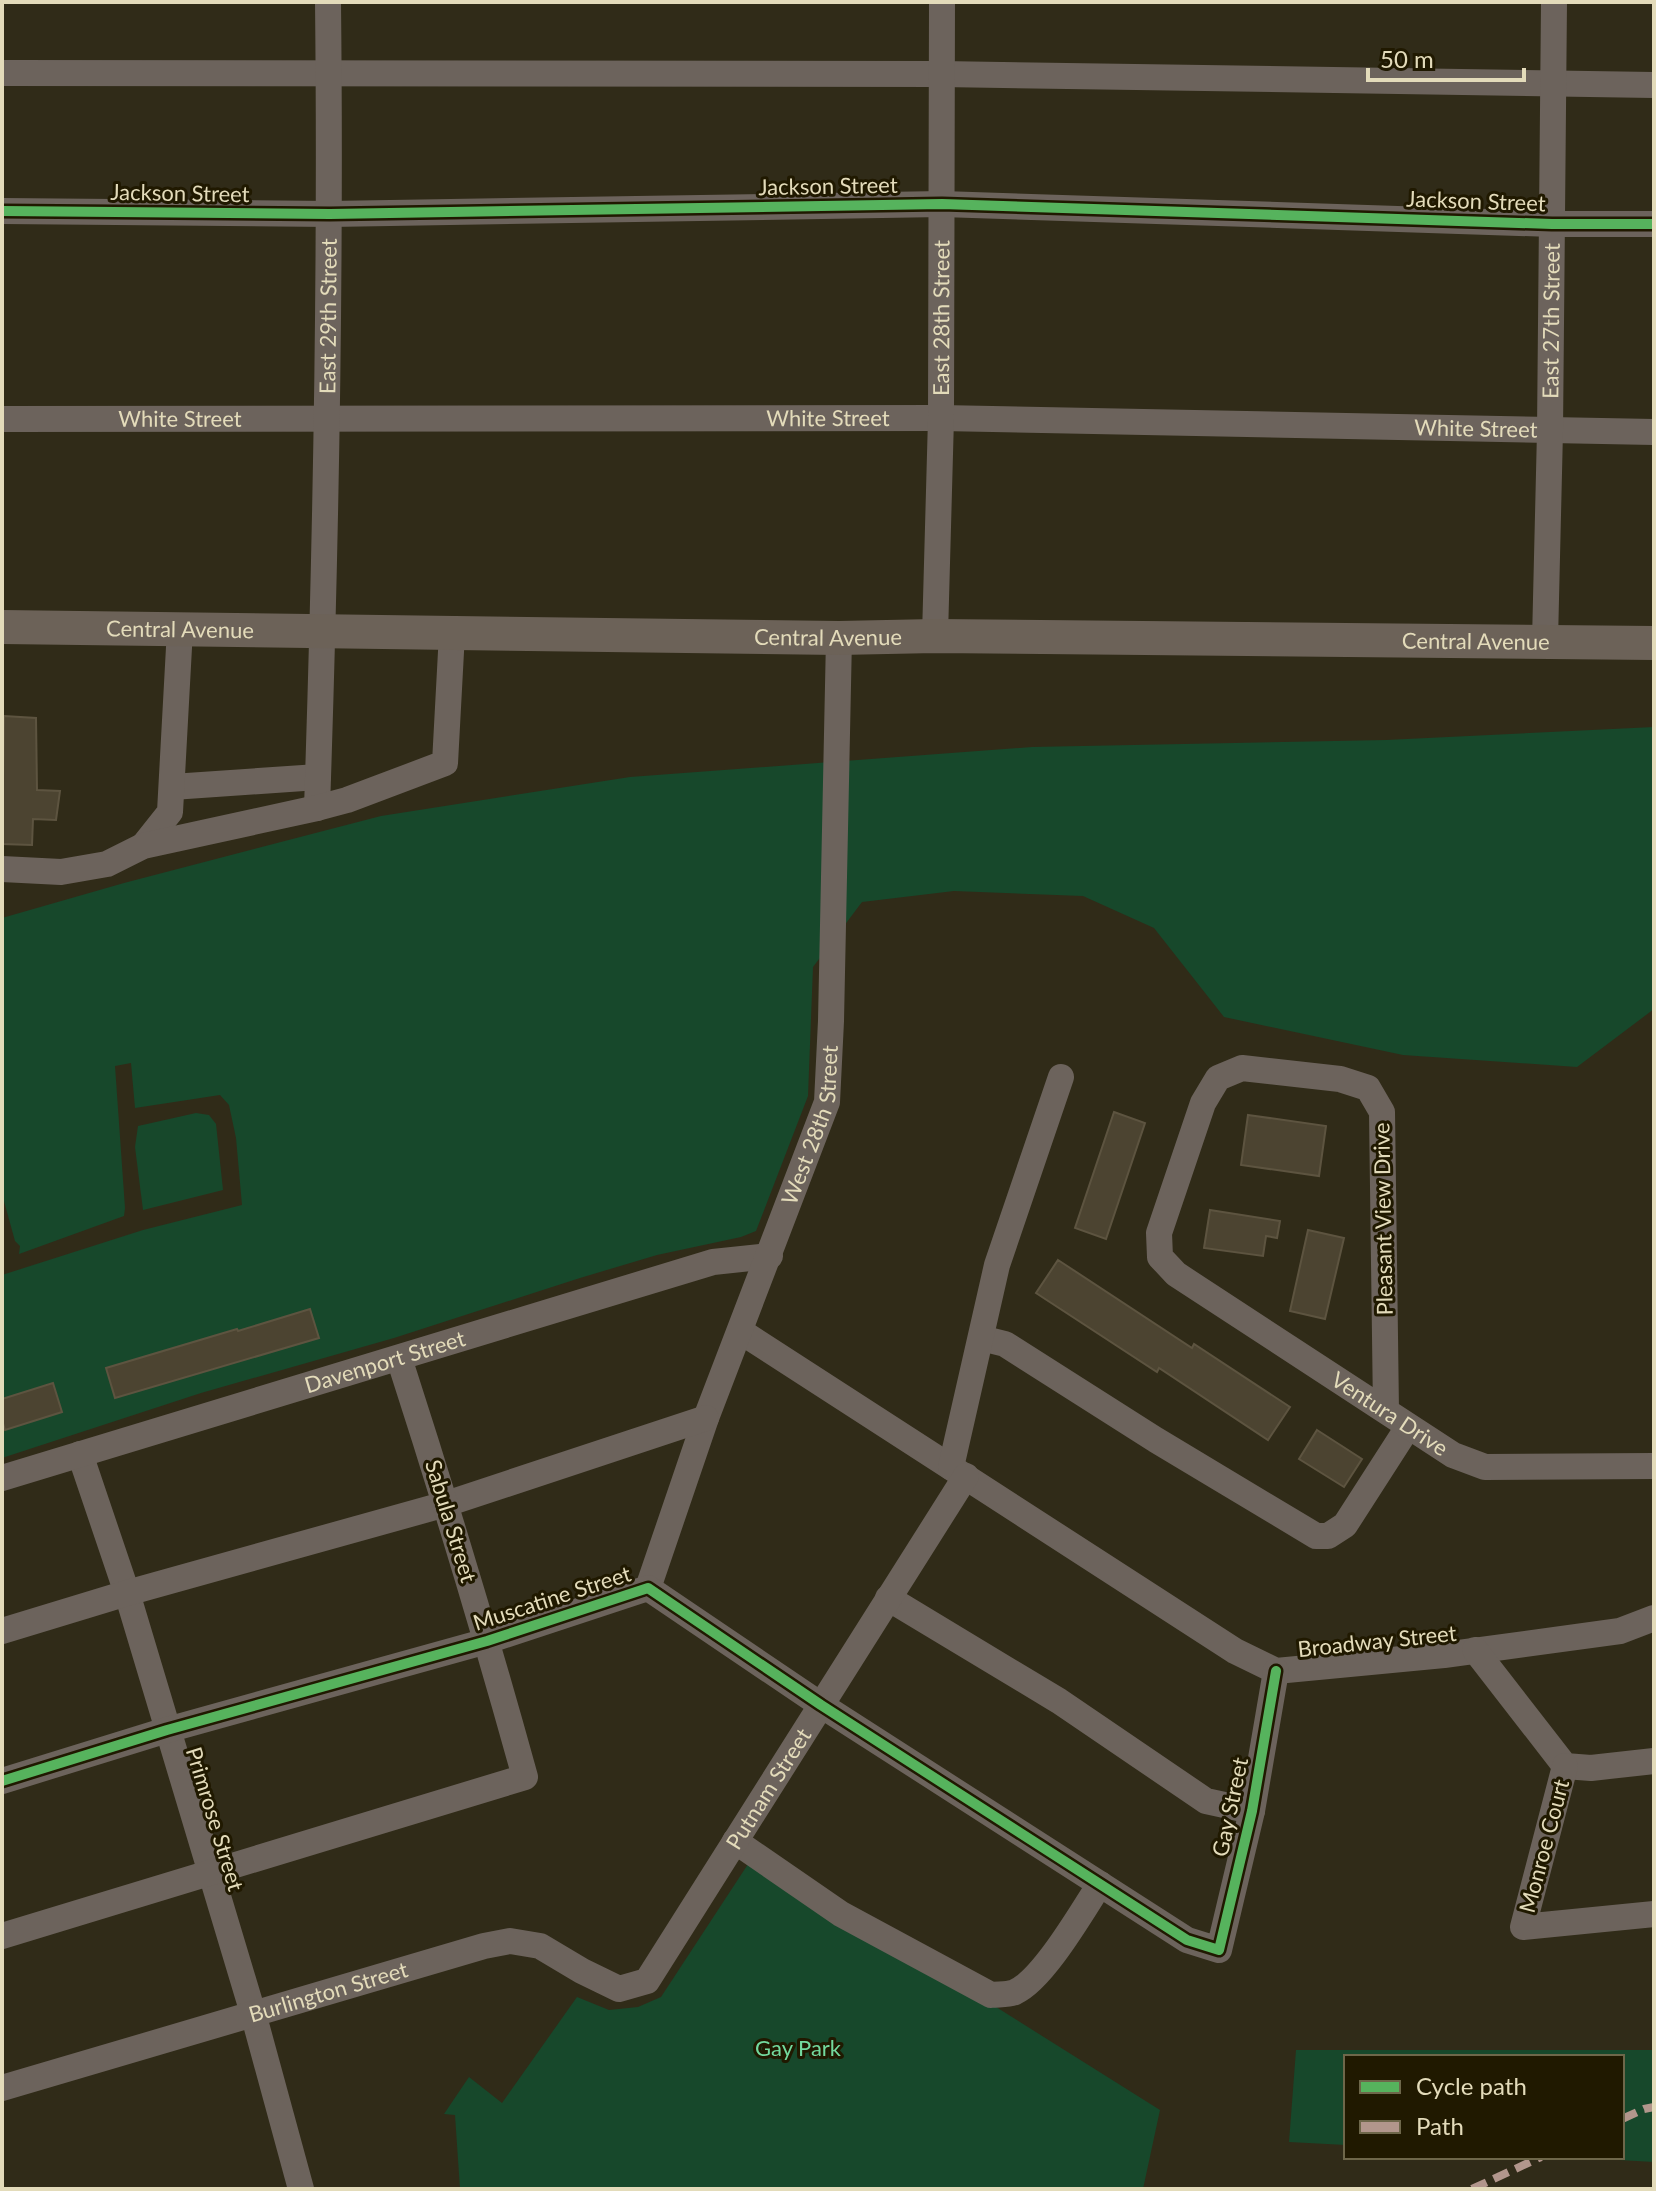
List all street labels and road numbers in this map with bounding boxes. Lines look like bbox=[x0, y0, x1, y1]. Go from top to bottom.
street label: Jackson Street bbox=[758, 171, 898, 200]
street label: Jackson Street bbox=[110, 178, 250, 207]
street label: Jackson Street bbox=[1406, 185, 1546, 216]
street label: East 29th Street bbox=[313, 238, 342, 394]
street label: East 28th Street bbox=[927, 240, 954, 396]
street label: East 27th Street bbox=[1536, 243, 1565, 399]
street label: White Street bbox=[766, 404, 890, 431]
street label: White Street bbox=[118, 405, 242, 432]
street label: White Street bbox=[1414, 413, 1538, 443]
street label: Central Avenue bbox=[106, 614, 254, 643]
street label: Central Avenue bbox=[754, 623, 902, 651]
street label: Central Avenue bbox=[1402, 627, 1550, 655]
street label: West 28th Street bbox=[775, 1044, 843, 1208]
street label: Pleasant View Drive bbox=[1367, 1122, 1398, 1316]
street label: Davenport Street bbox=[301, 1324, 468, 1398]
street label: Ventura Drive bbox=[1327, 1365, 1454, 1461]
street label: Sabula Street bbox=[420, 1456, 483, 1586]
street label: Muscatine Street bbox=[470, 1559, 634, 1636]
street label: Broadway Street bbox=[1296, 1619, 1458, 1662]
street label: Putnam Street bbox=[720, 1723, 816, 1854]
street label: Primrose Street bbox=[181, 1744, 250, 1894]
street label: Gay Street bbox=[1206, 1755, 1253, 1859]
street label: Monroe Court bbox=[1513, 1776, 1574, 1916]
street label: Burlington Street bbox=[245, 1955, 411, 2028]

